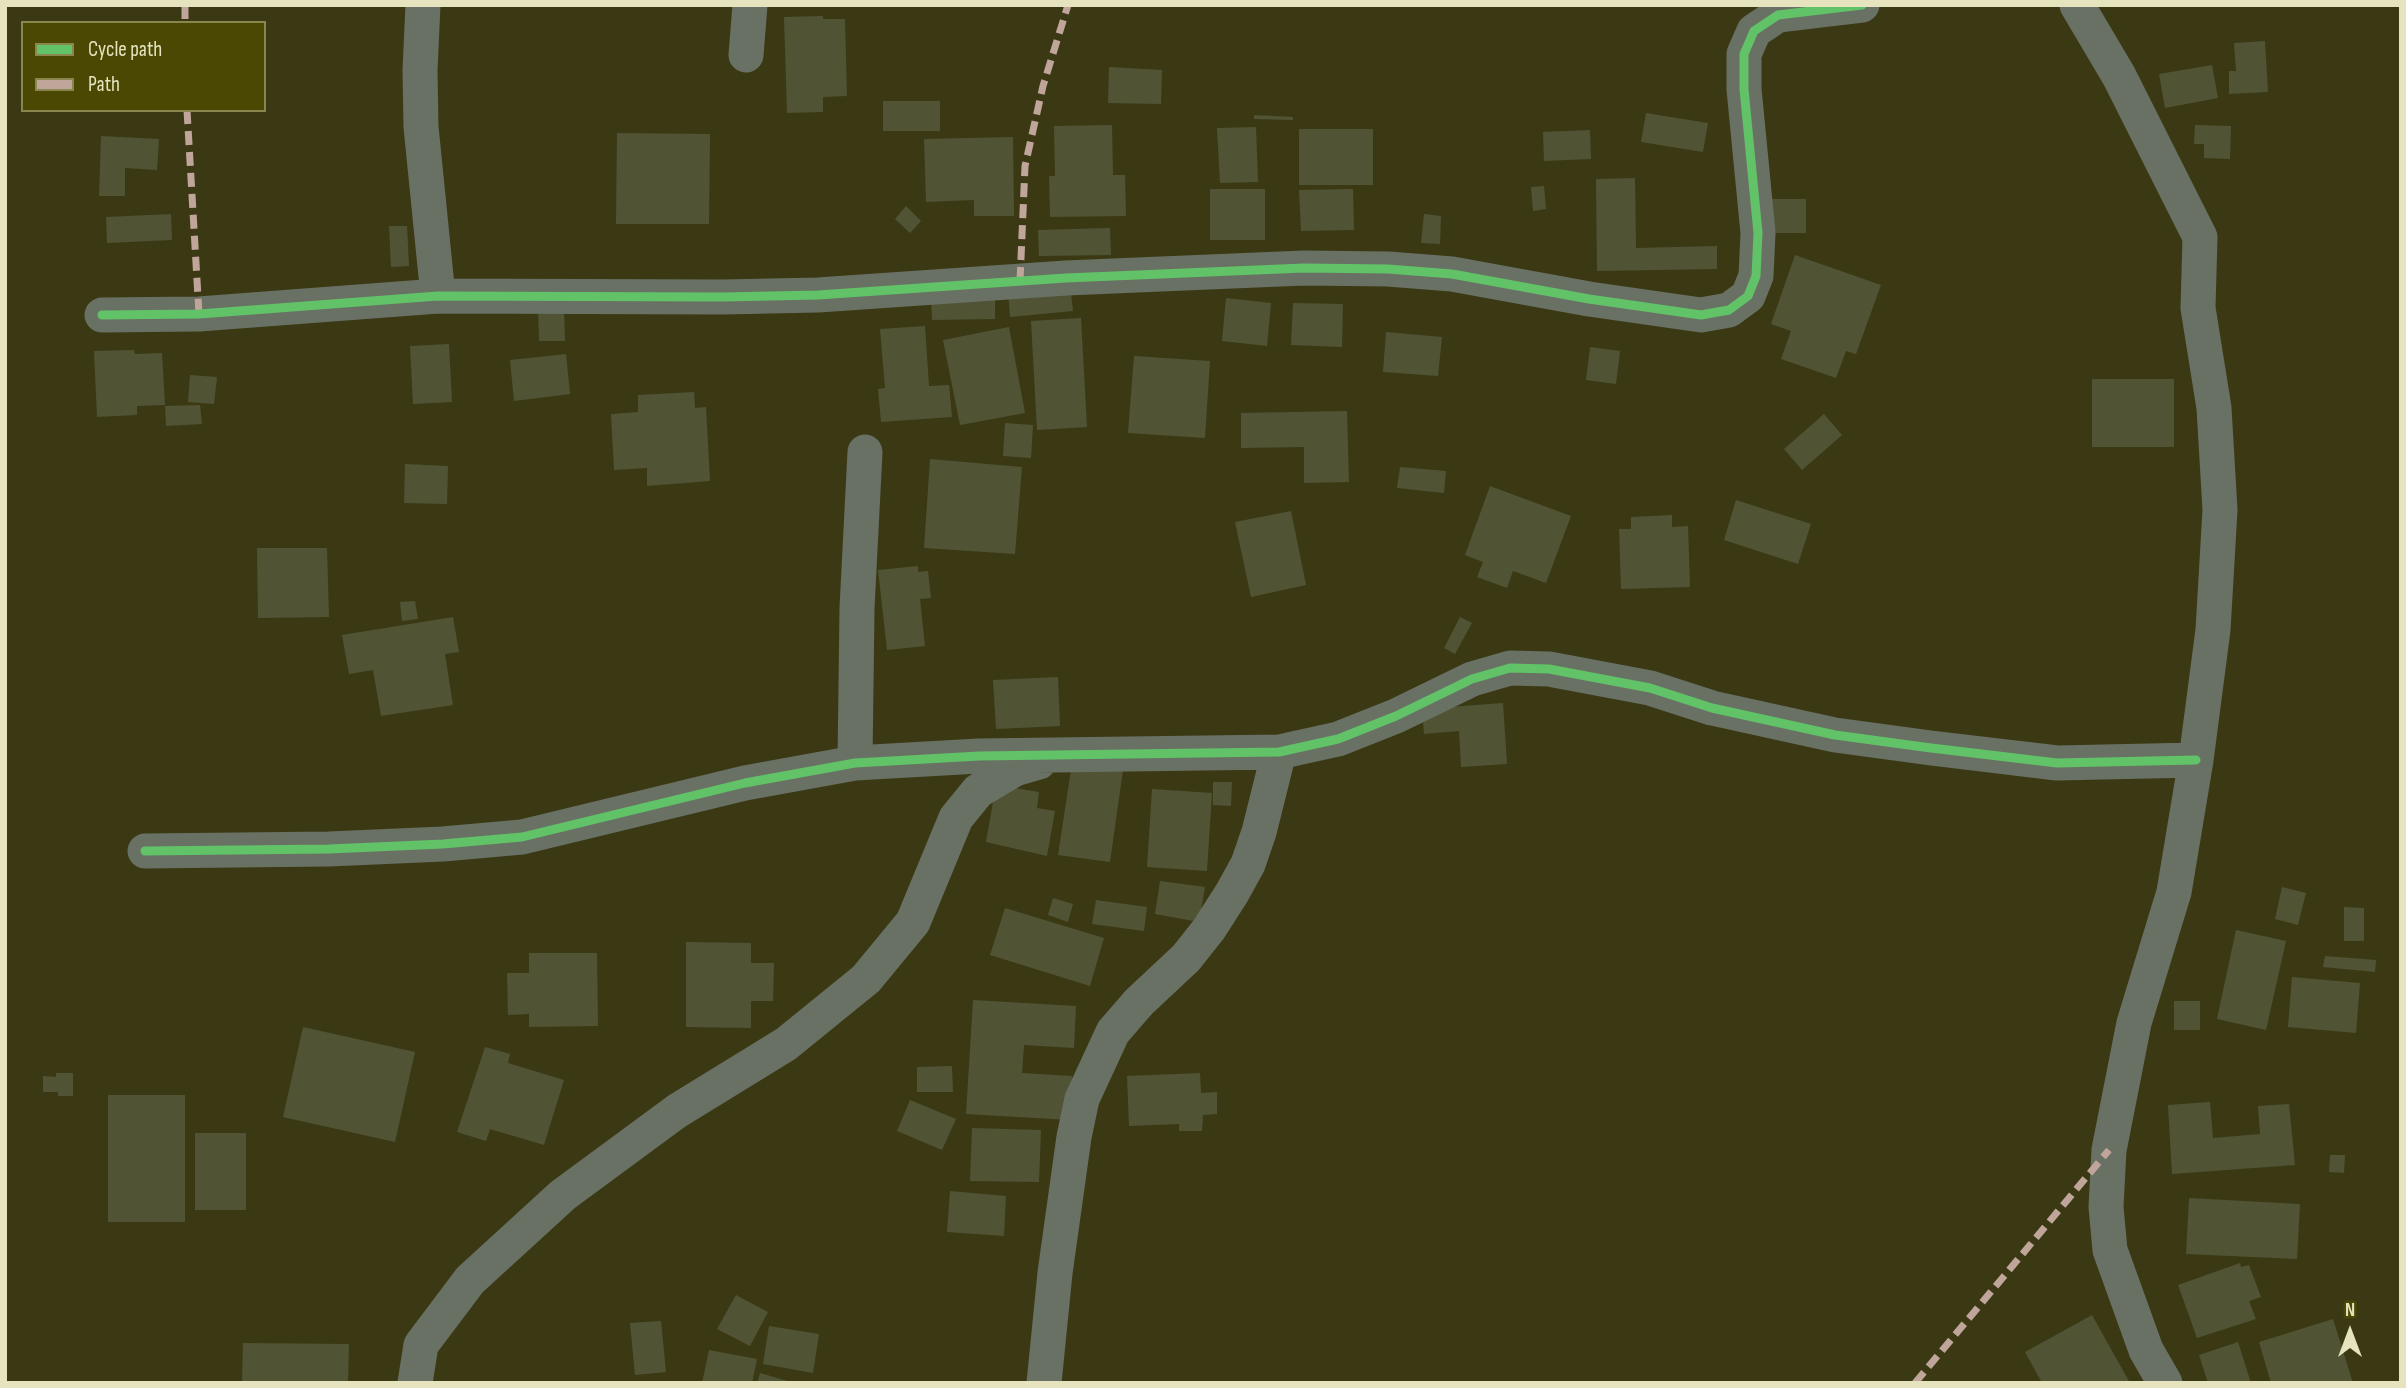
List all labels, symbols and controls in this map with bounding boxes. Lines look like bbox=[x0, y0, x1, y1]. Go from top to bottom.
legend bbox=[21, 21, 266, 112]
text: Cycle path bbox=[88, 37, 162, 62]
text: Path bbox=[88, 72, 120, 97]
north arrow bbox=[2315, 1297, 2385, 1367]
text: N bbox=[2345, 1299, 2355, 1322]

